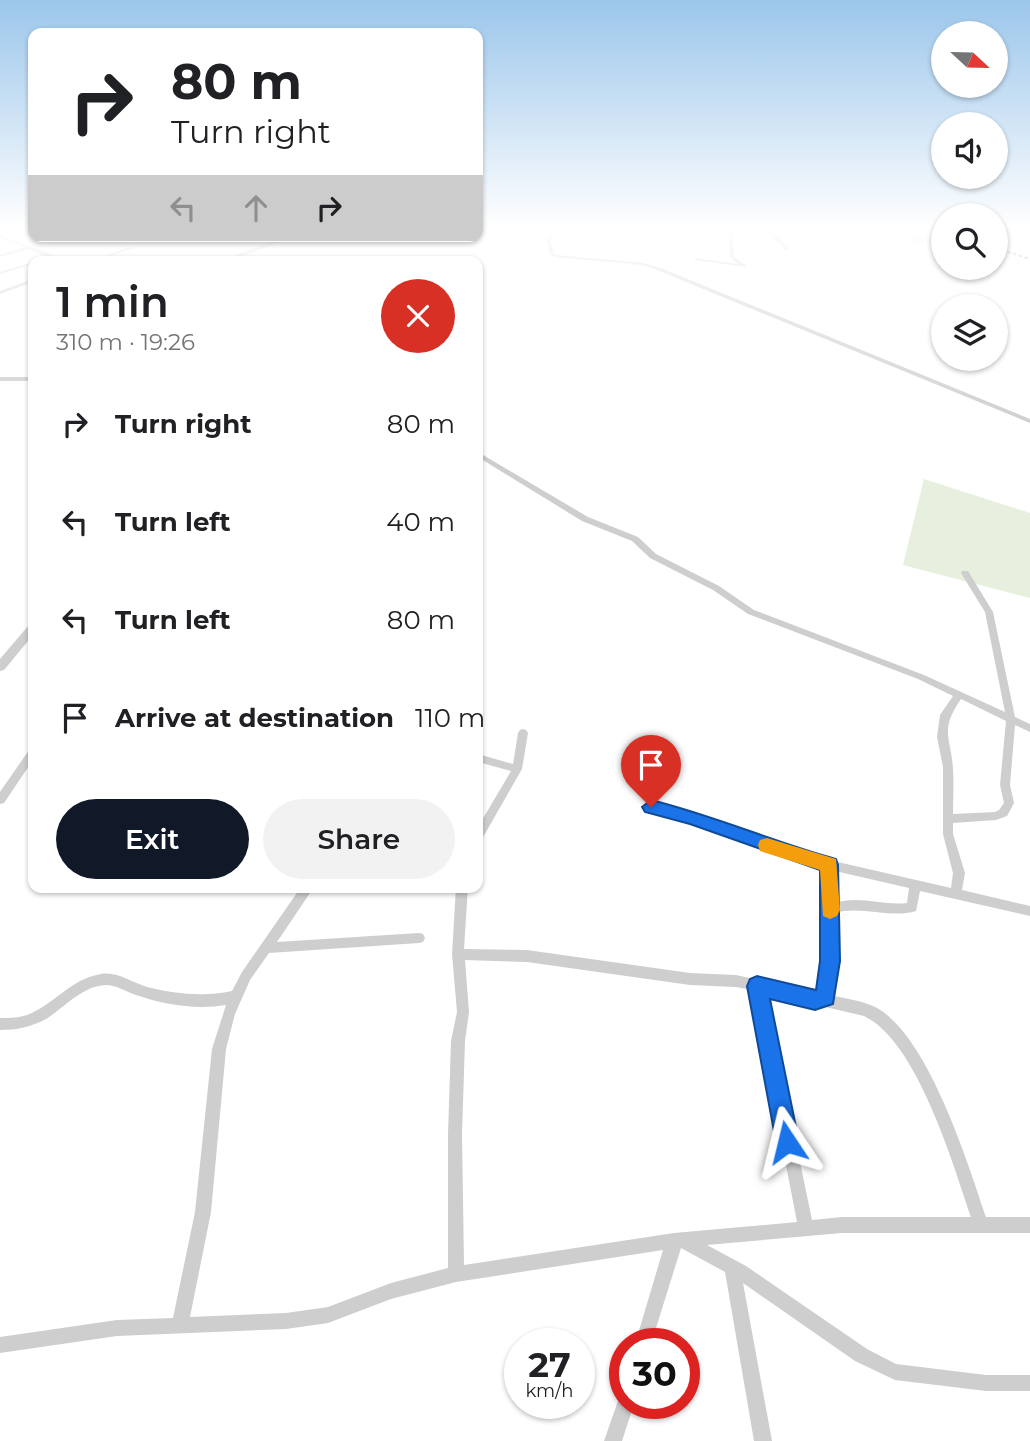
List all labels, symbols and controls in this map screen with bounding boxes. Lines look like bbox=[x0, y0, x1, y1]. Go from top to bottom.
north arrow bbox=[931, 21, 1008, 98]
map controls bbox=[931, 21, 1008, 371]
text: 80 m bbox=[171, 52, 302, 111]
icon: right bbox=[56, 56, 147, 147]
text: Turn right bbox=[171, 112, 331, 151]
button: sound bbox=[931, 112, 1008, 189]
icon: left bbox=[164, 189, 202, 227]
icon: ahead bbox=[237, 189, 275, 227]
icon: right bbox=[310, 189, 348, 227]
button: search bbox=[931, 203, 1008, 280]
text: 1 min bbox=[56, 276, 169, 328]
button: close bbox=[381, 279, 455, 353]
button: layers bbox=[931, 294, 1008, 371]
text: 310 m · 19:26 bbox=[56, 328, 195, 356]
icon: right bbox=[56, 405, 94, 443]
text: Turn right bbox=[115, 408, 251, 440]
text: 80 m bbox=[387, 408, 455, 440]
icon: left bbox=[56, 503, 94, 541]
text: Turn left bbox=[115, 506, 231, 538]
text: 40 m bbox=[386, 506, 455, 538]
icon: left bbox=[56, 601, 94, 639]
text: Turn left bbox=[115, 604, 231, 636]
text: 80 m bbox=[387, 604, 455, 636]
icon: arrive bbox=[56, 699, 94, 737]
text: Arrive at destination bbox=[115, 702, 394, 734]
text: 110 m bbox=[415, 702, 485, 734]
pin bbox=[621, 735, 681, 807]
icon: arrive bbox=[632, 746, 670, 784]
button: Exit bbox=[56, 799, 249, 879]
button: Share bbox=[263, 799, 455, 879]
position arrow bbox=[750, 1105, 824, 1179]
speed limit sign: 30 bbox=[609, 1328, 700, 1419]
text: 27 bbox=[528, 1343, 571, 1386]
text: km/h bbox=[525, 1380, 574, 1402]

